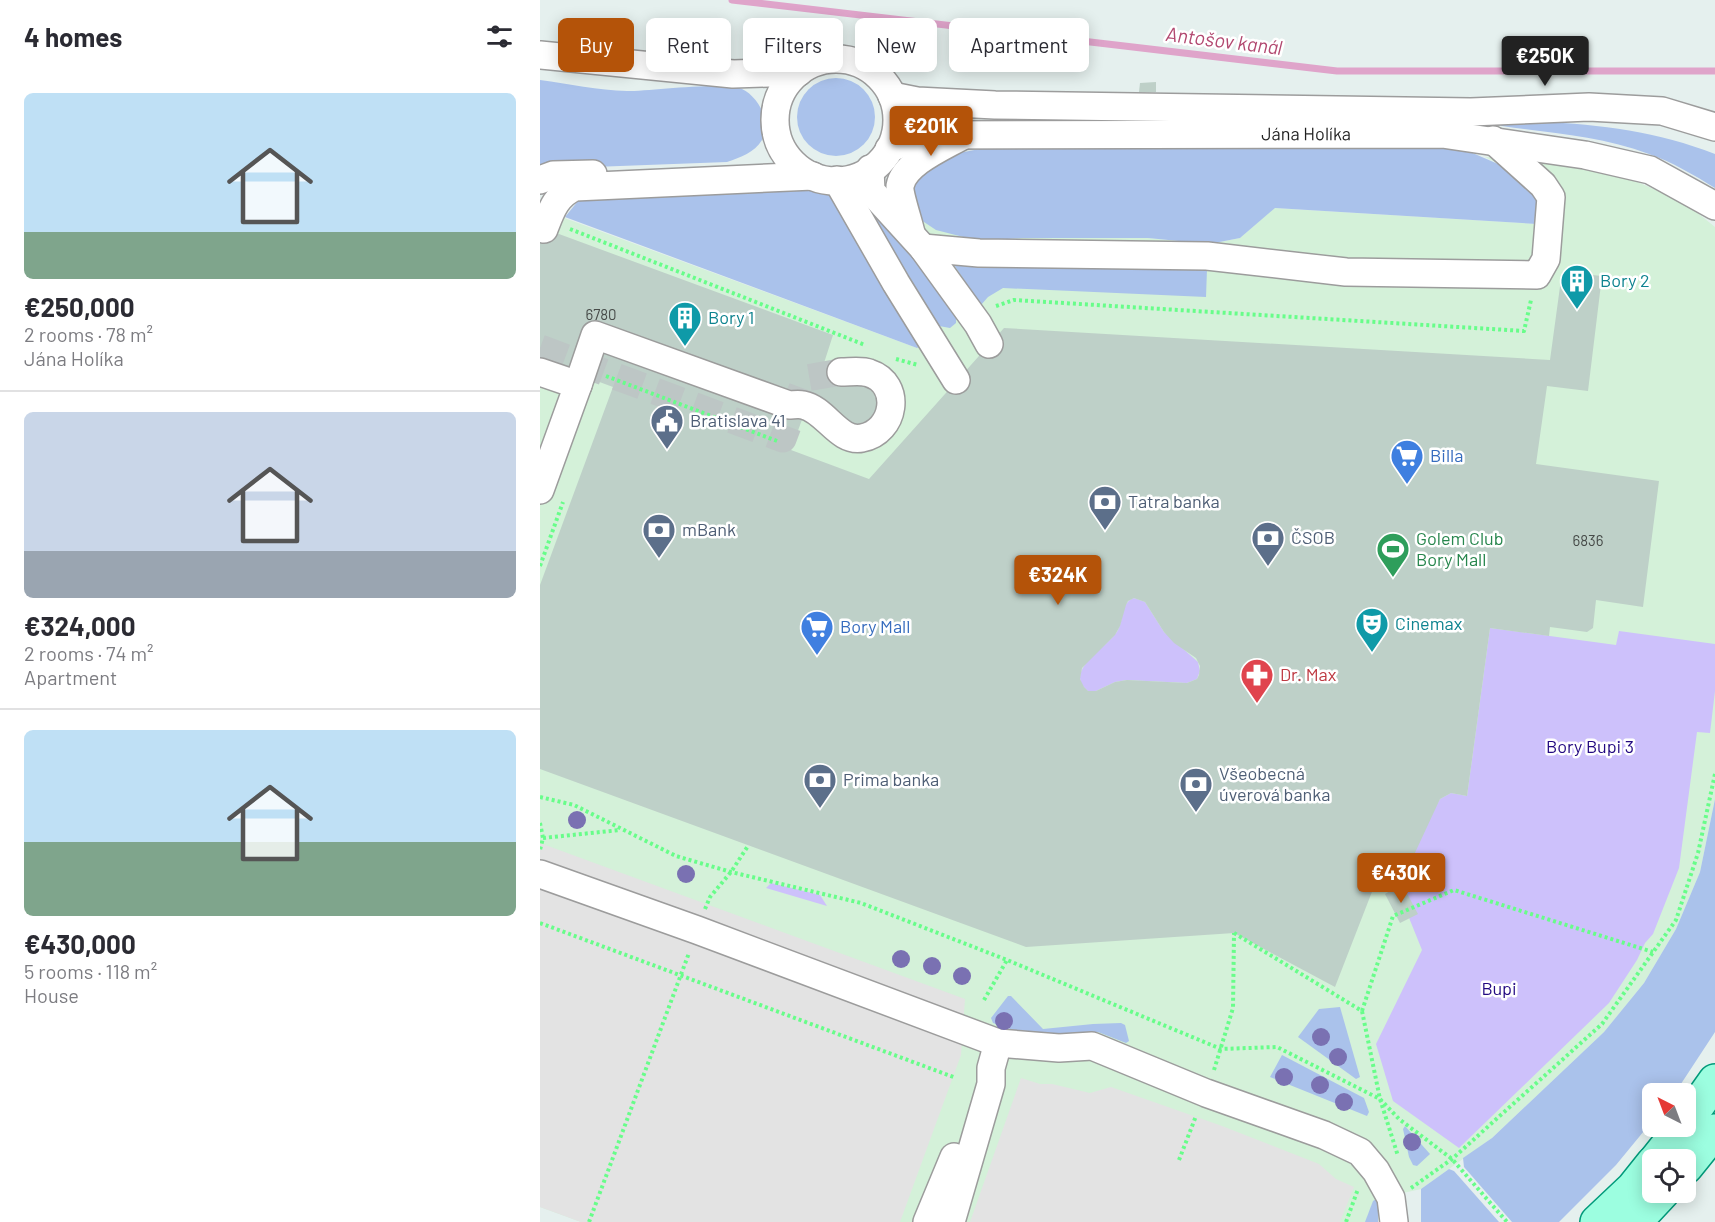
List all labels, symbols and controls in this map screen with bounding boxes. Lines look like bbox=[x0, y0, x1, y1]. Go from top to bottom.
chip: Buy bbox=[558, 18, 634, 72]
chip: Rent bbox=[646, 18, 731, 72]
chip: Filters bbox=[743, 18, 843, 72]
chip: New bbox=[855, 18, 937, 72]
chip: Apartment bbox=[949, 18, 1089, 72]
icon: filters bbox=[483, 20, 516, 53]
text: 4 homes bbox=[24, 21, 122, 52]
water label: Antošov kanál bbox=[1165, 21, 1284, 59]
pin: €250K bbox=[1503, 36, 1587, 87]
text: €250K bbox=[1516, 43, 1574, 67]
pin: €201K bbox=[889, 106, 973, 157]
text: €201K bbox=[904, 113, 958, 137]
street label: Jána Holíka bbox=[1261, 122, 1351, 144]
icon: home bbox=[216, 132, 324, 240]
building icon: Bory 2 bbox=[1559, 263, 1595, 310]
place label: Bory 2 bbox=[1600, 269, 1650, 291]
text: €250,000 bbox=[24, 291, 135, 322]
building icon: Bory 1 bbox=[667, 300, 703, 347]
house number: 6780 bbox=[585, 305, 617, 323]
place label: Bory 1 bbox=[708, 306, 754, 328]
text: 2 rooms · 78 m² bbox=[24, 322, 153, 346]
text: Jána Holíka bbox=[24, 346, 124, 370]
public building icon: Bratislava 41 bbox=[649, 403, 685, 450]
place label: Bratislava 41 bbox=[690, 409, 786, 431]
supermarket icon: Billa bbox=[1389, 438, 1425, 485]
place label: Billa bbox=[1430, 444, 1463, 466]
icon: home bbox=[216, 451, 324, 559]
bank icon: Tatra banka bbox=[1087, 484, 1123, 531]
place label: Tatra banka bbox=[1128, 490, 1220, 512]
bank icon: mBank bbox=[641, 512, 677, 559]
place label: mBank bbox=[682, 518, 736, 540]
bank icon: ČSOB bbox=[1250, 520, 1286, 567]
place label: ČSOB bbox=[1291, 526, 1335, 548]
place label: Golem Club Bory Mall bbox=[1416, 527, 1504, 570]
sports icon: Golem Club Bory Mall bbox=[1375, 531, 1411, 578]
house number: 6836 bbox=[1573, 531, 1604, 549]
pin: €324K bbox=[1016, 555, 1100, 606]
text: €324K bbox=[1028, 562, 1088, 586]
theatre icon: Cinemax bbox=[1354, 606, 1390, 653]
supermarket icon: Bory Mall bbox=[799, 609, 835, 656]
text: €324,000 bbox=[24, 610, 136, 641]
place label: Cinemax bbox=[1395, 612, 1463, 634]
place label: Bory Mall bbox=[840, 615, 910, 637]
text: 2 rooms · 74 m² bbox=[24, 641, 154, 665]
pharmacy icon: Dr. Max bbox=[1239, 657, 1275, 704]
place label: Dr. Max bbox=[1280, 663, 1337, 685]
text: Apartment bbox=[24, 665, 117, 689]
park label: Bory Bupi 3 bbox=[1546, 735, 1634, 757]
bank icon: Prima banka bbox=[802, 762, 838, 809]
place label: Všeobecná úverová banka bbox=[1219, 762, 1330, 805]
bank icon: Všeobecná úverová banka bbox=[1178, 766, 1214, 813]
place label: Prima banka bbox=[843, 768, 939, 790]
icon: home bbox=[216, 769, 324, 877]
pin: €430K bbox=[1359, 853, 1443, 904]
text: €430K bbox=[1371, 860, 1431, 884]
text: €430,000 bbox=[24, 928, 136, 959]
text: 5 rooms · 118 m² bbox=[24, 959, 157, 983]
park label: Bupi bbox=[1481, 977, 1517, 999]
text: House bbox=[24, 983, 79, 1007]
north arrow bbox=[1642, 1083, 1696, 1137]
map controls bbox=[1642, 1083, 1696, 1203]
button: locate bbox=[1642, 1149, 1696, 1203]

